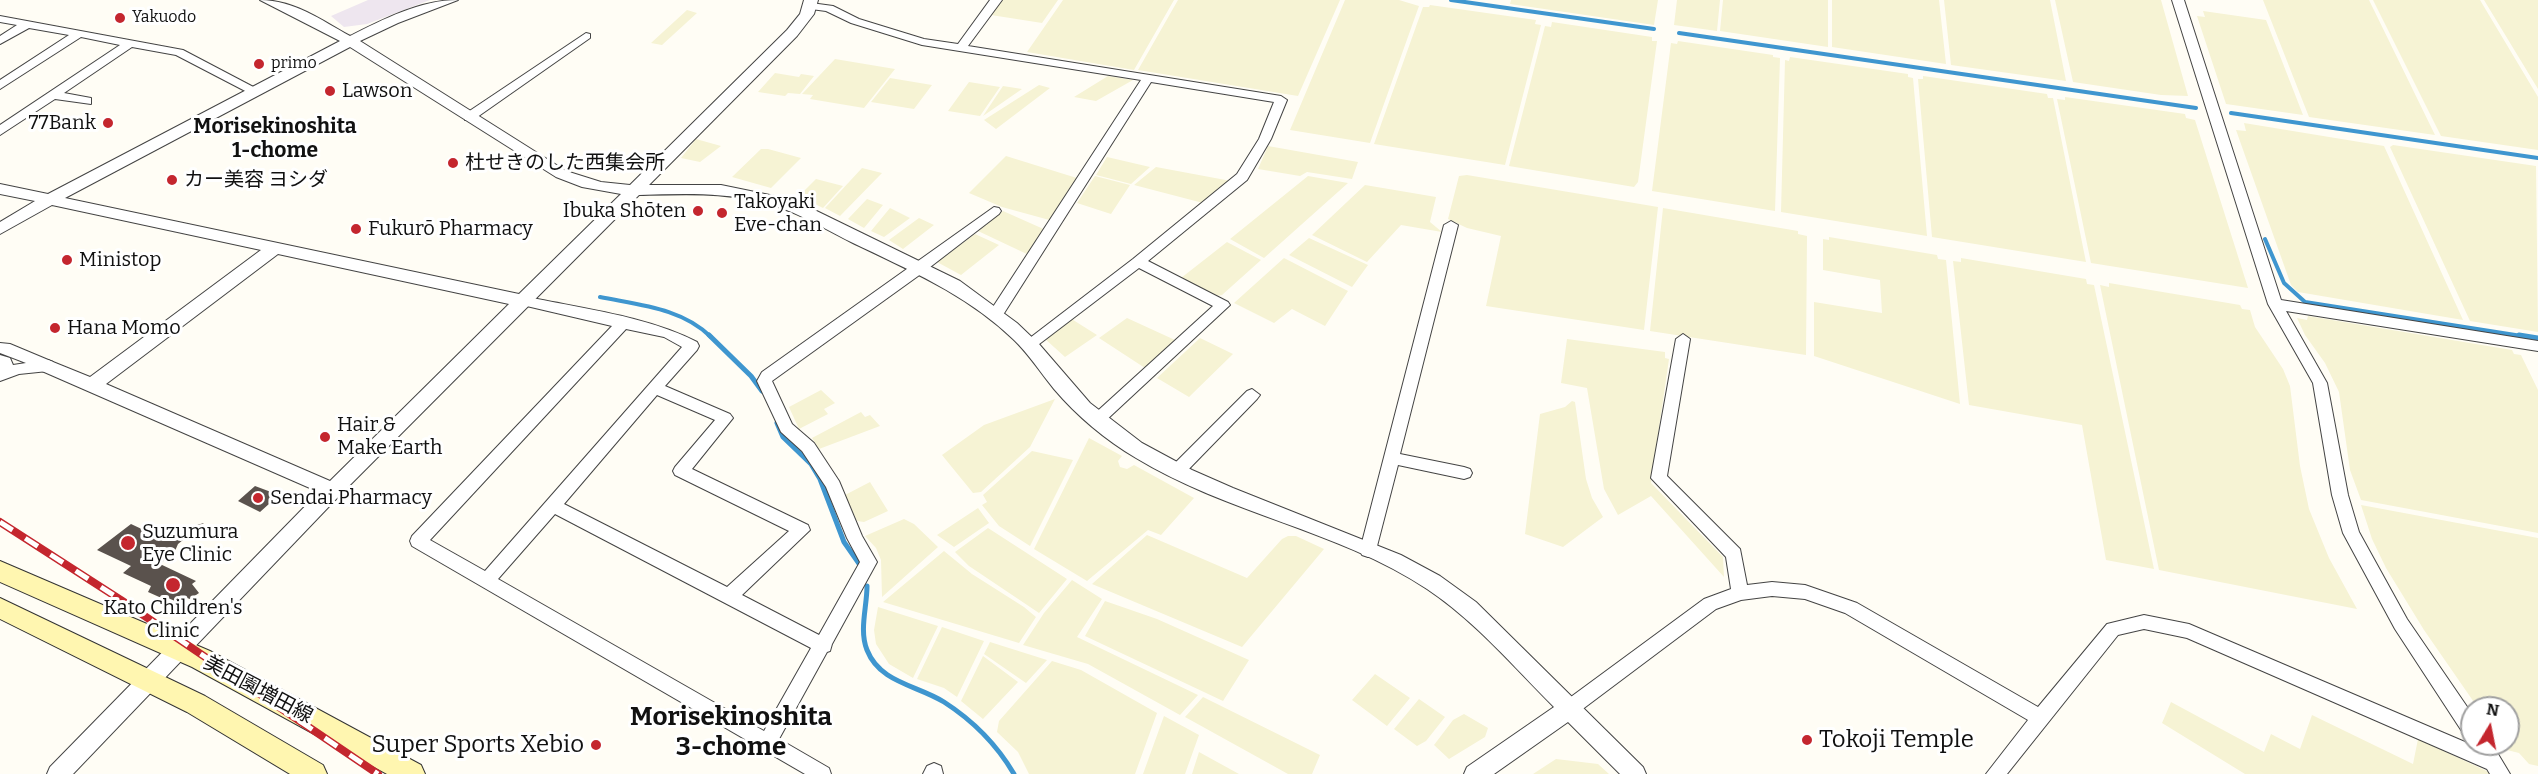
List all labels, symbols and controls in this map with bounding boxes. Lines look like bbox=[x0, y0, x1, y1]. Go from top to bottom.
place label: Yakuodo bbox=[132, 8, 196, 28]
marker: Yakuodo bbox=[113, 11, 127, 25]
place label: primo bbox=[271, 54, 317, 74]
marker: primo bbox=[252, 57, 266, 71]
place label: Lawson bbox=[342, 79, 412, 103]
marker: Lawson bbox=[323, 84, 337, 98]
place label: 77Bank bbox=[28, 111, 96, 135]
district label: Morisekinoshita 1-chome bbox=[193, 114, 357, 164]
marker: 77Bank bbox=[101, 116, 115, 130]
place label: 杜せきのした西集会所 bbox=[465, 151, 665, 175]
marker: 杜せきのした西集会所 bbox=[446, 156, 460, 170]
place label: カー美容 ヨシダ bbox=[184, 168, 328, 192]
marker: カー美容 ヨシダ bbox=[165, 173, 179, 187]
place label: Takoyaki Eve-chan bbox=[734, 190, 822, 237]
place label: Ibuka Shōten bbox=[563, 199, 686, 223]
marker: Ibuka Shōten bbox=[691, 204, 705, 218]
marker: Takoyaki Eve-chan bbox=[715, 206, 729, 220]
place label: Fukurō Pharmacy bbox=[368, 217, 533, 241]
marker: Fukurō Pharmacy bbox=[349, 222, 363, 236]
place label: Ministop bbox=[79, 248, 161, 272]
marker: Ministop bbox=[60, 253, 74, 267]
place label: Hana Momo bbox=[67, 316, 181, 340]
marker: Hana Momo bbox=[48, 321, 62, 335]
place label: Hair & Make Earth bbox=[337, 413, 442, 460]
marker: Hair & Make Earth bbox=[318, 430, 332, 444]
place label: Sendai Pharmacy bbox=[270, 486, 432, 510]
marker: Sendai Pharmacy bbox=[251, 491, 265, 505]
place label: Suzumura Eye Clinic bbox=[142, 520, 239, 567]
marker: Suzumura Eye Clinic bbox=[119, 534, 137, 552]
marker: Kato Children's Clinic bbox=[164, 576, 182, 594]
place label: Kato Children's Clinic bbox=[103, 596, 243, 643]
street label: 美田園増田線 bbox=[199, 651, 317, 729]
north arrow bbox=[2460, 696, 2520, 756]
text: N bbox=[2485, 699, 2501, 720]
district label: Morisekinoshita 3-chome bbox=[630, 702, 832, 764]
place label: Tokoji Temple bbox=[1819, 726, 1974, 754]
place label: Super Sports Xebio bbox=[372, 731, 584, 759]
marker: Tokoji Temple bbox=[1800, 733, 1814, 747]
marker: Super Sports Xebio bbox=[589, 738, 603, 752]

